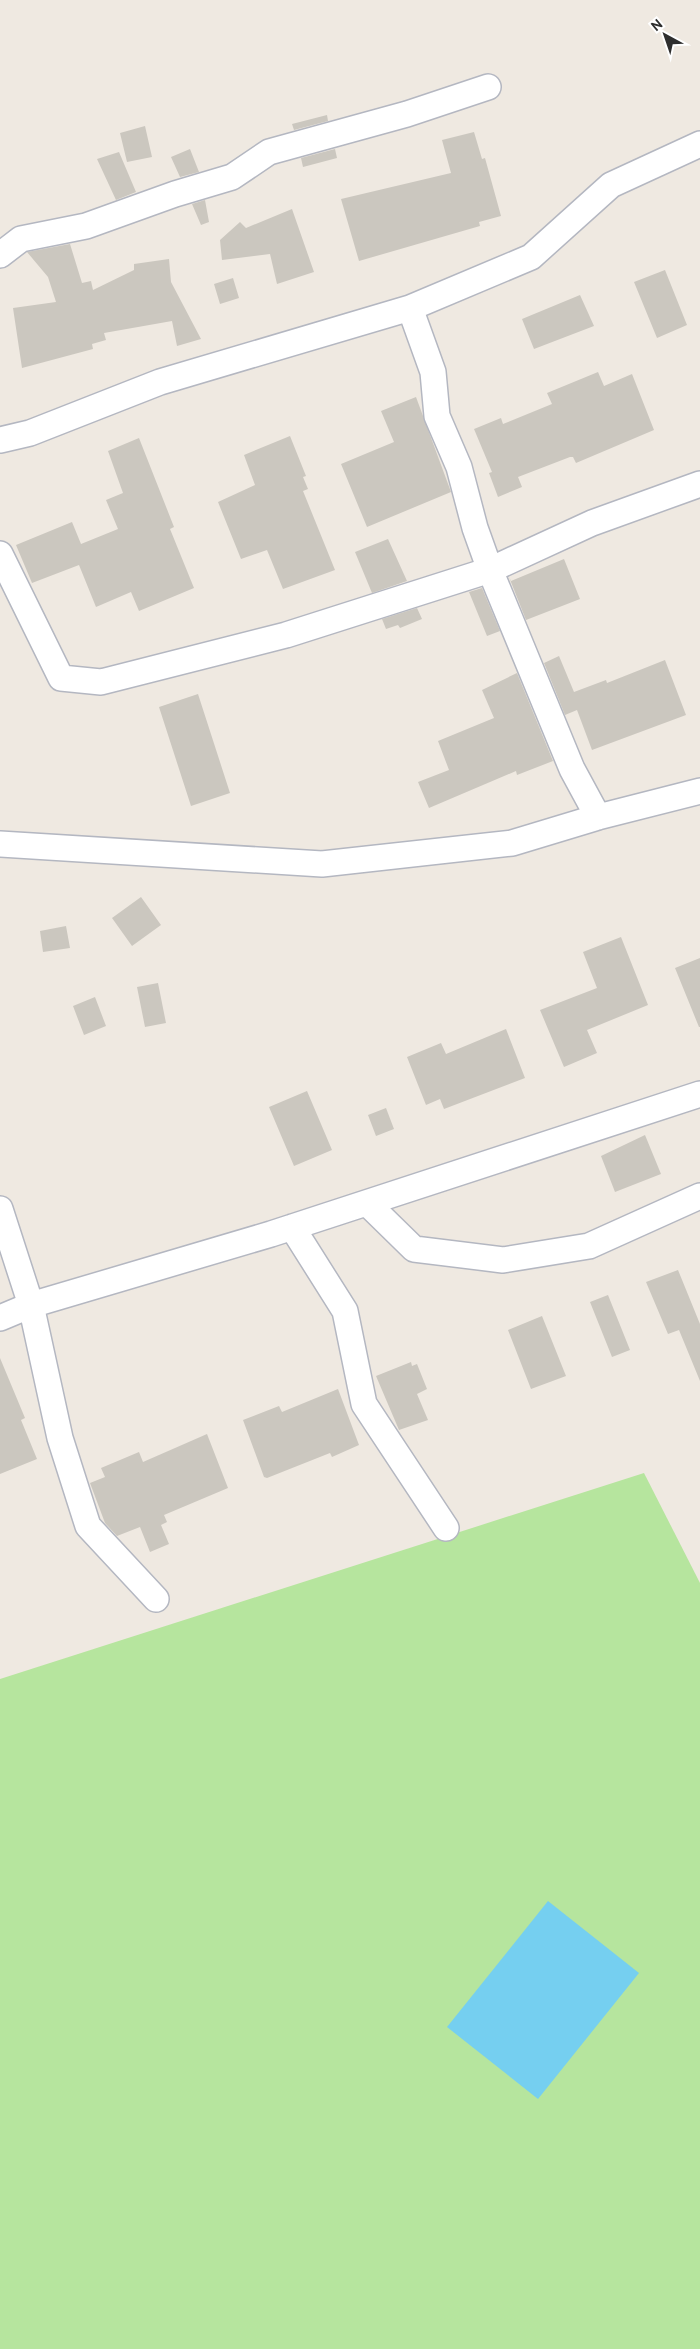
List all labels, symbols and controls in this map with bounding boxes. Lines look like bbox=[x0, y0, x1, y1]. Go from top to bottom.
north arrow bbox=[640, 10, 690, 60]
text: N bbox=[648, 16, 667, 36]

